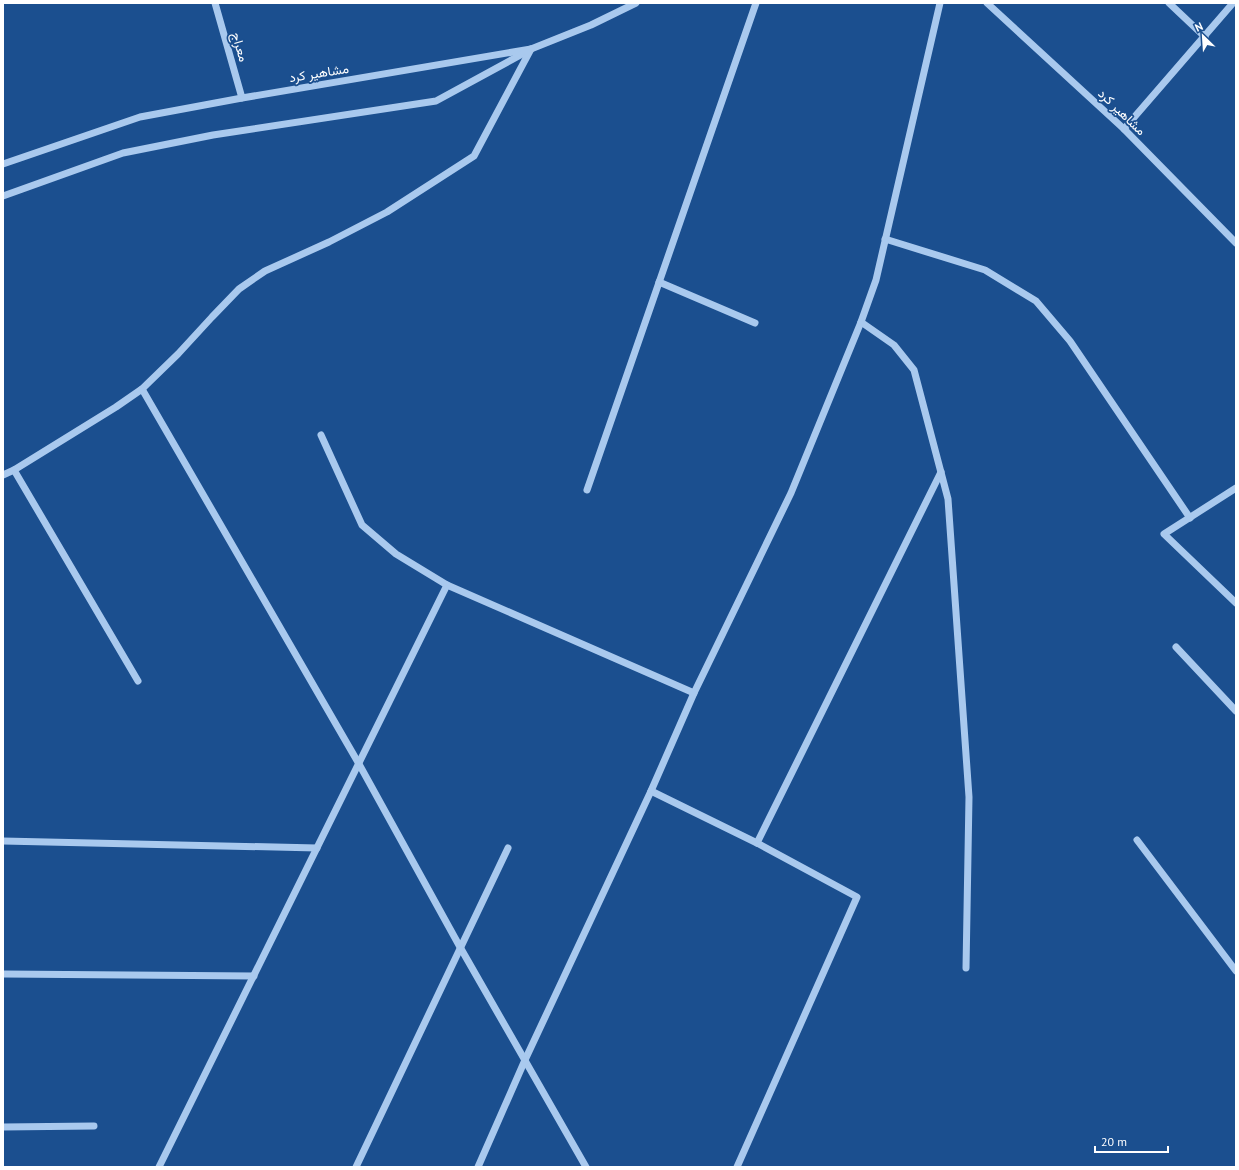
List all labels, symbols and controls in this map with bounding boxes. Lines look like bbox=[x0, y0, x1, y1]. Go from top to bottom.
north arrow bbox=[1183, 16, 1223, 56]
text: N bbox=[1193, 19, 1205, 35]
street label: معراج bbox=[227, 30, 252, 64]
street label: مشاهیر کرد bbox=[288, 60, 350, 86]
street label: مشاهیر کرد bbox=[1095, 85, 1150, 139]
scale bar bbox=[1095, 1128, 1168, 1154]
text: 20 m bbox=[1101, 1134, 1127, 1149]

